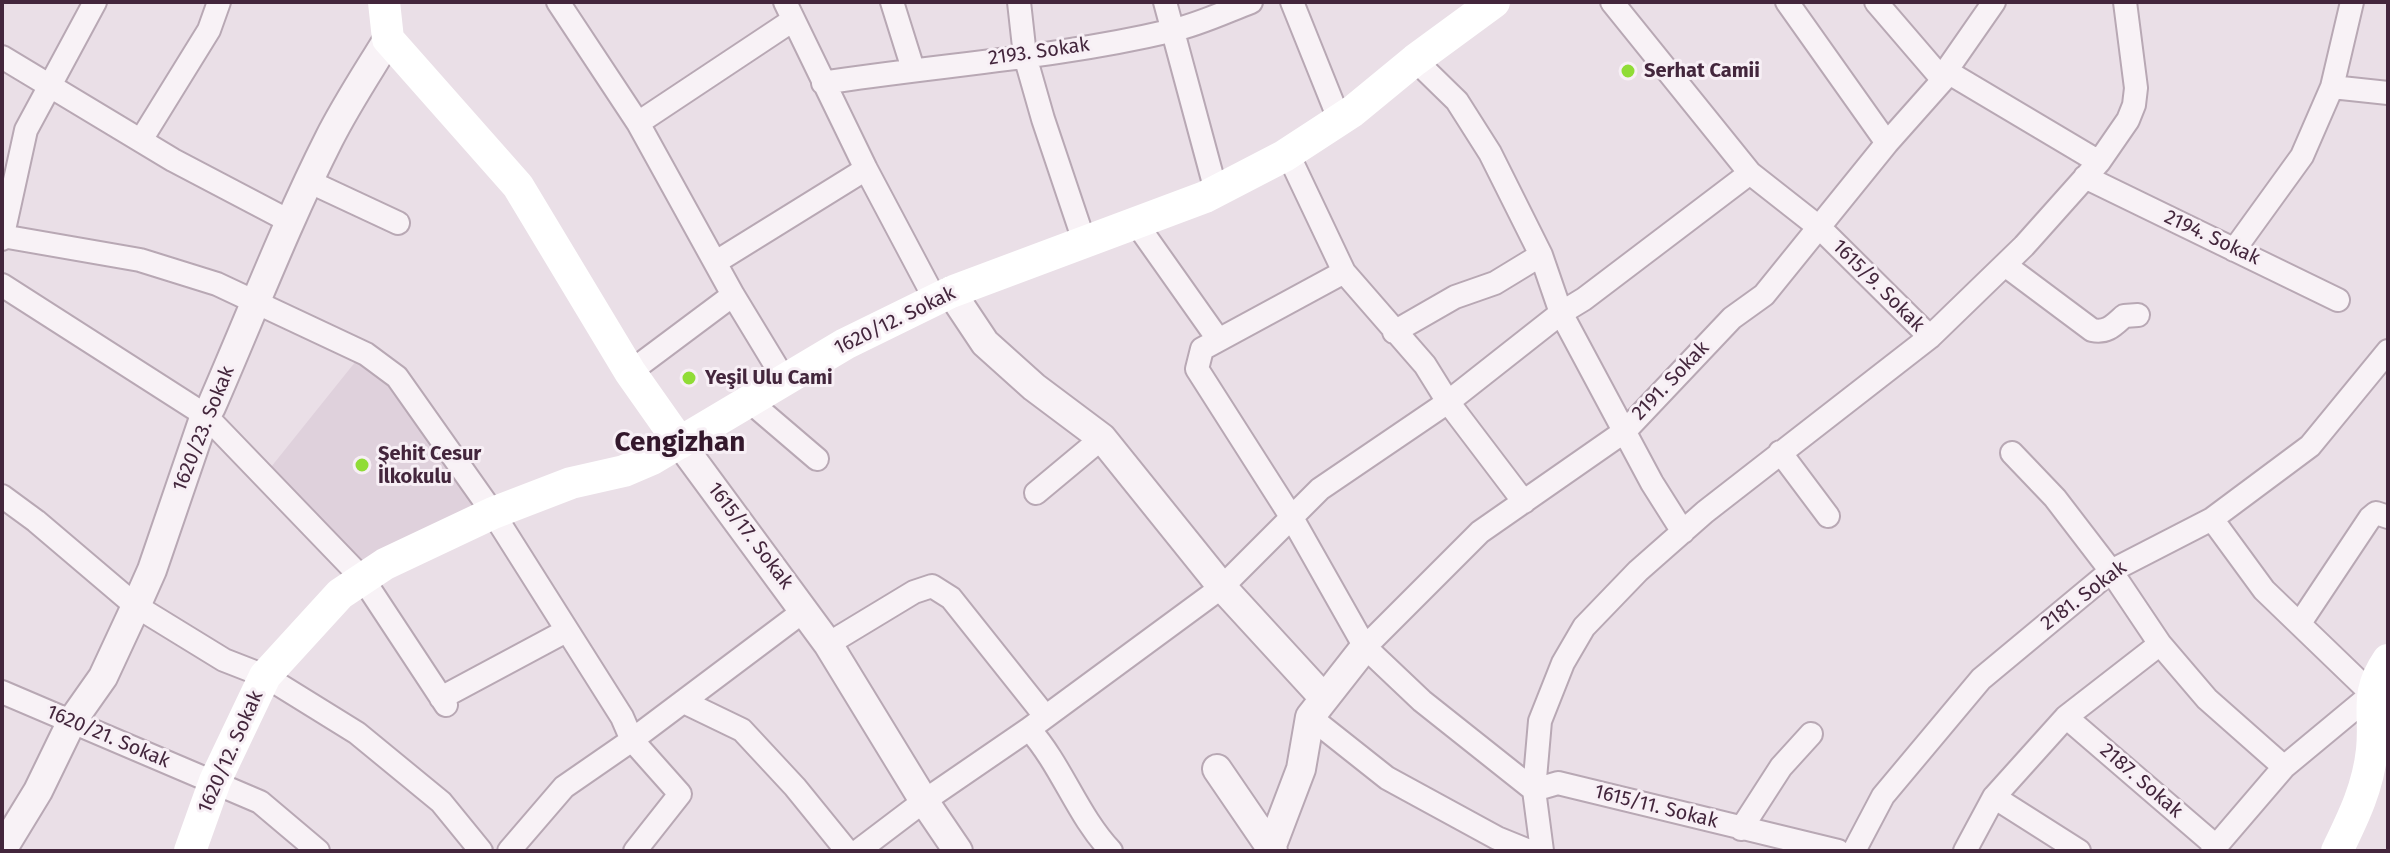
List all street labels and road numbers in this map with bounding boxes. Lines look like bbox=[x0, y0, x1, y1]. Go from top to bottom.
street label: 2193. Sokak bbox=[987, 33, 1091, 71]
street label: 2194. Sokak bbox=[2160, 205, 2264, 271]
street label: 1615/9. Sokak bbox=[1827, 235, 1929, 337]
street label: 1620/12. Sokak bbox=[831, 281, 959, 361]
street label: 2191. Sokak bbox=[1627, 336, 1715, 426]
street label: 1620/23. Sokak bbox=[168, 363, 240, 495]
street label: 1615/17. Sokak bbox=[702, 478, 798, 594]
street label: 2181. Sokak bbox=[2036, 556, 2132, 636]
street label: 1620/12. Sokak bbox=[193, 687, 269, 817]
street label: 1620/21. Sokak bbox=[43, 700, 173, 774]
street label: 2187. Sokak bbox=[2095, 739, 2187, 823]
street label: 1615/11. Sokak bbox=[1592, 780, 1720, 834]

